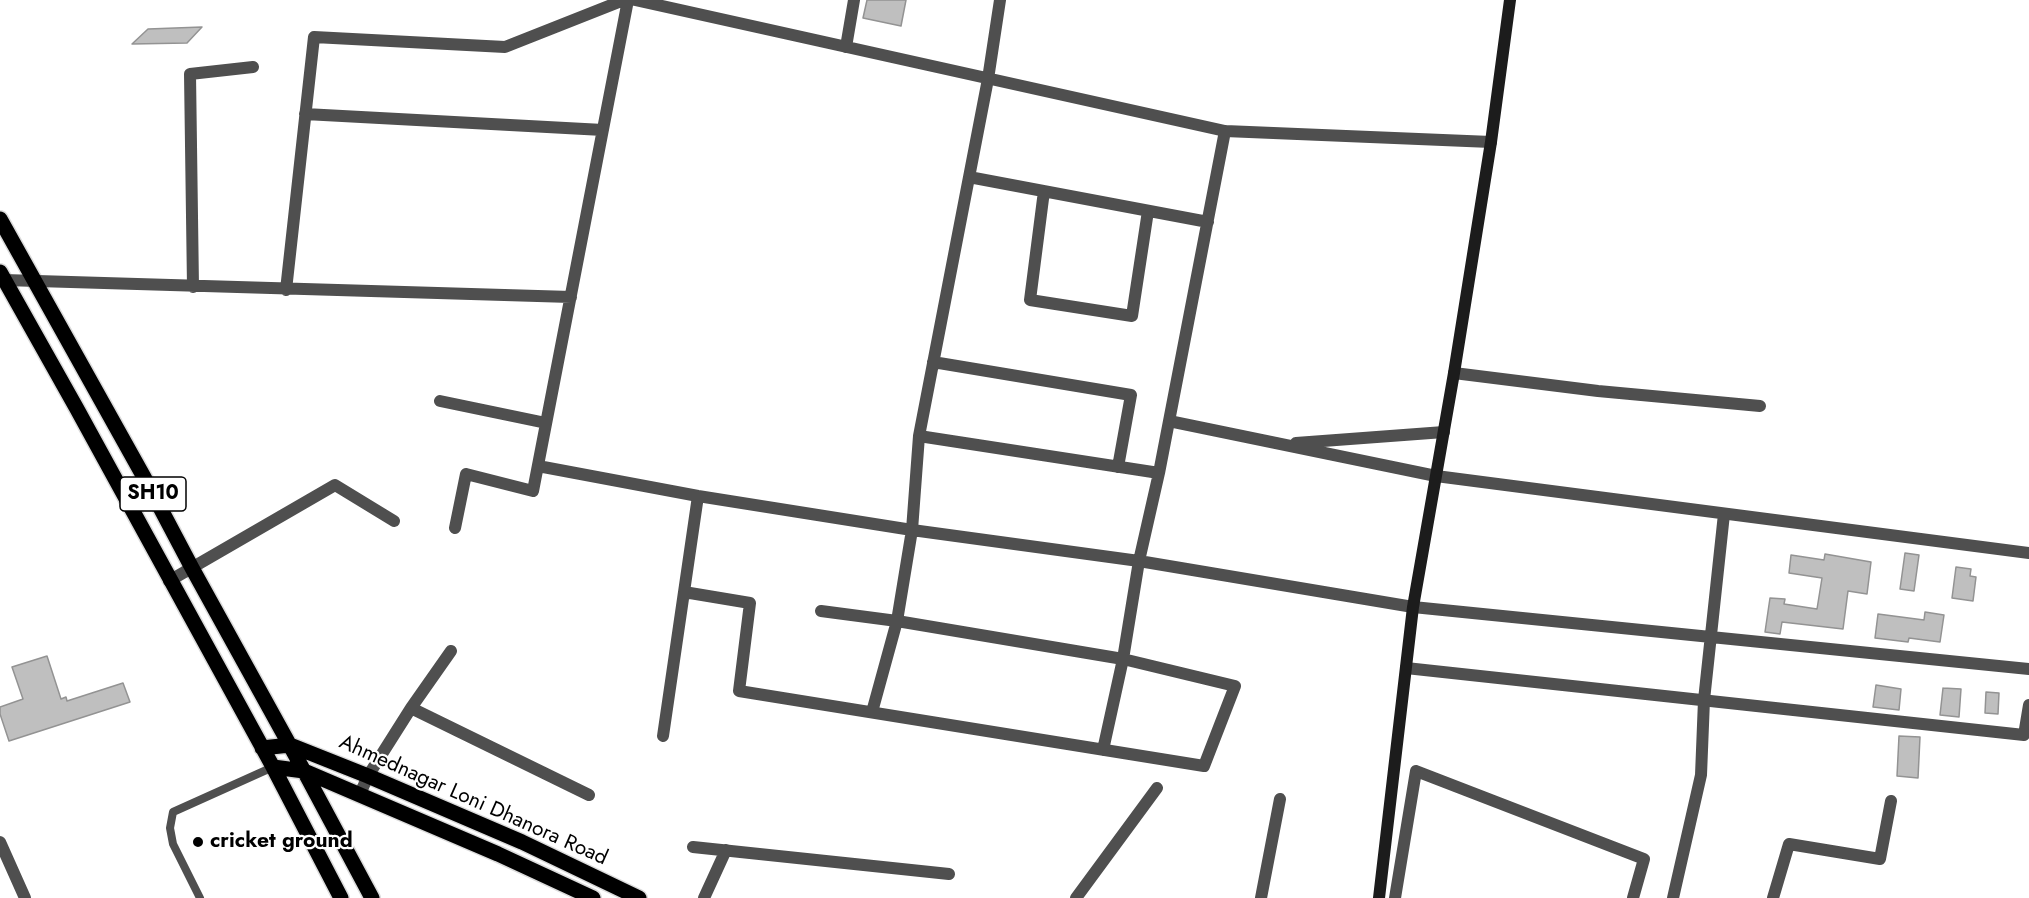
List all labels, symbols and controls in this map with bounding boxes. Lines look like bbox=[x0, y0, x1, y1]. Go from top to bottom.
road number: SH10 bbox=[120, 477, 186, 511]
street label: Ahmednagar Loni Dhanora Road bbox=[335, 730, 611, 872]
place label: cricket ground bbox=[210, 829, 353, 855]
marker: cricket ground bbox=[191, 835, 205, 849]

